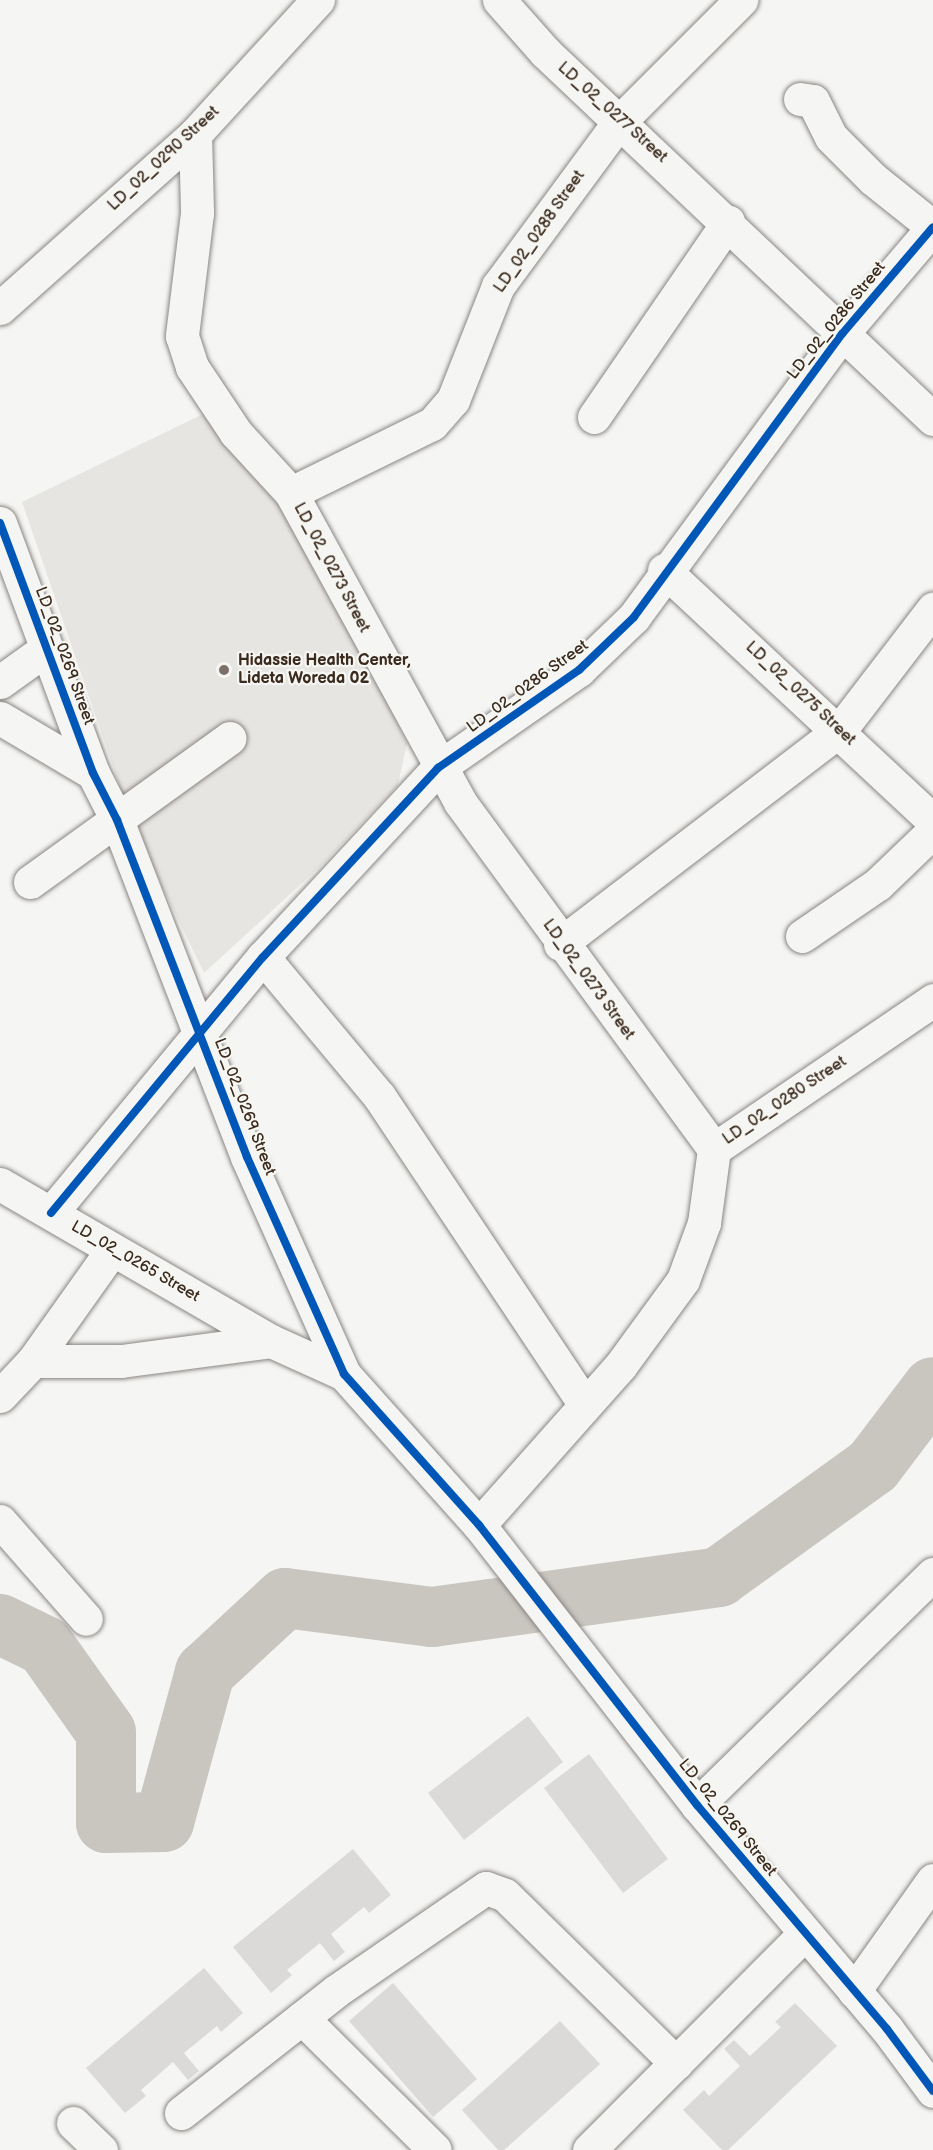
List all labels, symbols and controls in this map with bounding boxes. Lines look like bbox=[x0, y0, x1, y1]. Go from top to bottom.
street label: LD_02_0277 Street bbox=[553, 58, 671, 168]
street label: LD_02_0290 Street bbox=[104, 102, 224, 216]
street label: LD_02_0288 Street bbox=[490, 167, 590, 297]
street label: LD_02_0286 Street bbox=[784, 258, 890, 384]
street label: LD_02_0273 Street bbox=[289, 500, 373, 636]
street label: LD_02_0269 Street bbox=[30, 584, 98, 728]
street label: LD_02_0286 Street bbox=[463, 636, 593, 738]
street label: LD_02_0275 Street bbox=[741, 638, 859, 750]
place label: Hidassie Health Center, Lideta Woreda 02 bbox=[238, 651, 411, 689]
marker: Hidassie Health Center, Lideta Woreda 02 bbox=[215, 661, 233, 679]
street label: LD_02_0273 Street bbox=[538, 916, 638, 1044]
street label: LD_02_0269 Street bbox=[209, 1036, 279, 1178]
street label: LD_02_0280 Street bbox=[719, 1052, 851, 1150]
street label: LD_02_0265 Street bbox=[67, 1217, 203, 1307]
street label: LD_02_0269 Street bbox=[674, 1755, 780, 1881]

